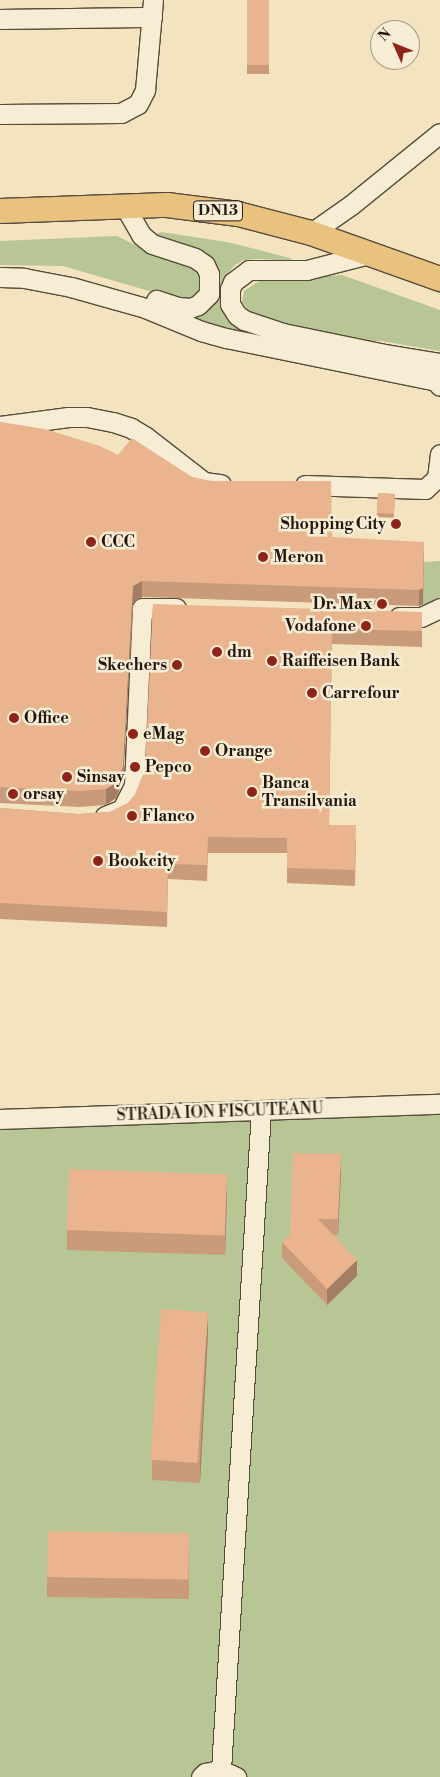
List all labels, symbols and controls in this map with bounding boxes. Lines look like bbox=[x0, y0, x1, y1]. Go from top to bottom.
north arrow bbox=[370, 20, 420, 70]
text: N bbox=[375, 25, 395, 46]
road number: DN13 bbox=[192, 198, 244, 224]
place label: Shopping City bbox=[281, 514, 386, 534]
marker: Shopping City bbox=[390, 518, 402, 530]
place label: CCC bbox=[101, 532, 135, 552]
marker: CCC bbox=[85, 536, 97, 548]
place label: Meron bbox=[273, 547, 324, 567]
marker: Meron bbox=[257, 551, 269, 563]
place label: Dr. Max bbox=[313, 594, 372, 614]
marker: Dr. Max bbox=[376, 598, 388, 610]
place label: Vodafone bbox=[285, 616, 356, 636]
marker: Vodafone bbox=[360, 620, 372, 632]
place label: dm bbox=[227, 642, 252, 662]
marker: dm bbox=[211, 646, 223, 658]
place label: Raiffeisen Bank bbox=[282, 651, 400, 671]
place label: Skechers bbox=[98, 655, 167, 675]
marker: Raiffeisen Bank bbox=[266, 655, 278, 667]
marker: Skechers bbox=[171, 659, 183, 671]
place label: Carrefour bbox=[322, 683, 400, 703]
marker: Carrefour bbox=[306, 687, 318, 699]
place label: Office bbox=[24, 708, 69, 728]
marker: Office bbox=[8, 712, 20, 724]
place label: eMag bbox=[143, 724, 184, 744]
marker: eMag bbox=[127, 728, 139, 740]
place label: Orange bbox=[215, 741, 272, 761]
marker: Orange bbox=[199, 745, 211, 757]
place label: Pepco bbox=[145, 757, 192, 777]
marker: Pepco bbox=[129, 761, 141, 773]
place label: Sinsay bbox=[77, 767, 125, 787]
marker: Sinsay bbox=[61, 771, 73, 783]
place label: Banca Transilvania bbox=[262, 773, 357, 811]
place label: orsay bbox=[23, 784, 64, 804]
marker: Banca Transilvania bbox=[246, 786, 258, 798]
marker: orsay bbox=[7, 788, 19, 800]
place label: Flanco bbox=[142, 806, 195, 826]
marker: Flanco bbox=[126, 810, 138, 822]
place label: Bookcity bbox=[108, 851, 176, 871]
marker: Bookcity bbox=[92, 855, 104, 867]
street label: STRADA ION FISCUTEANU bbox=[116, 1099, 324, 1125]

